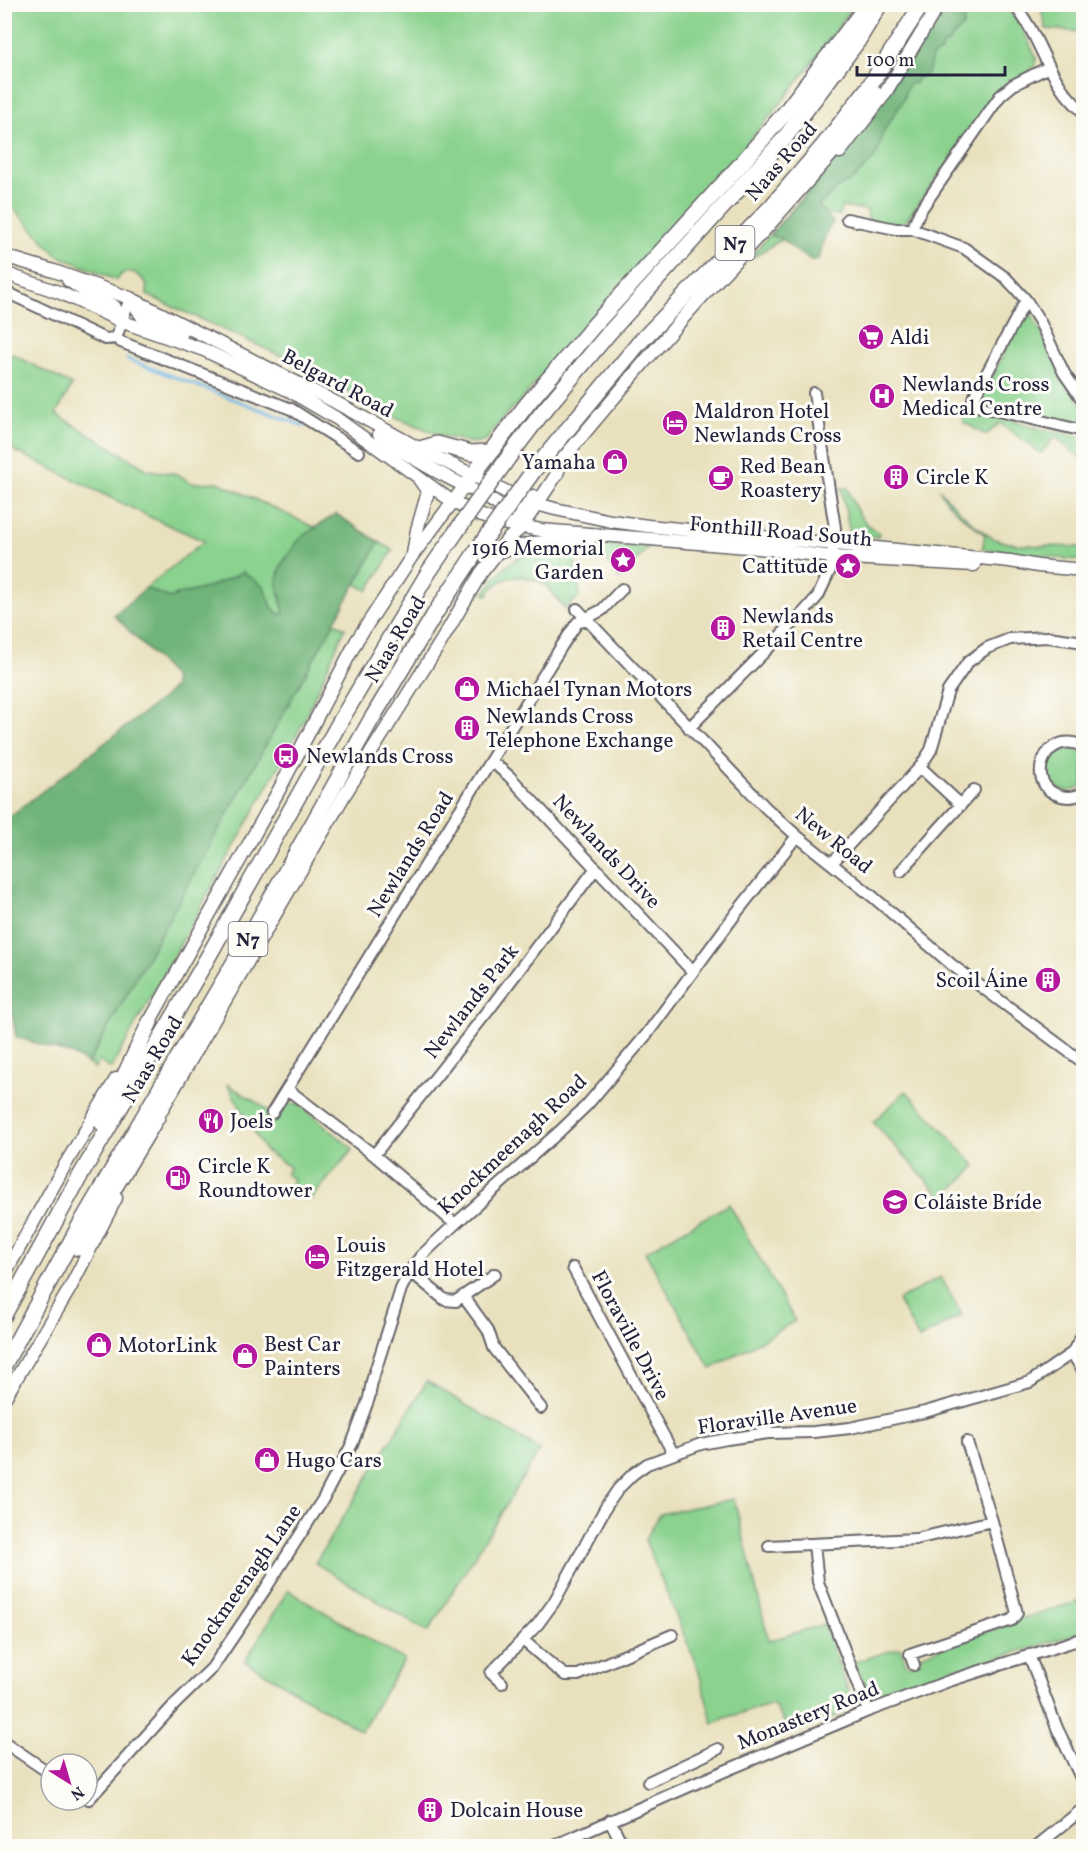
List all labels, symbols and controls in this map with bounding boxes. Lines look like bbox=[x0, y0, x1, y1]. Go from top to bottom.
scale bar bbox=[857, 39, 1006, 77]
text: 100 m bbox=[866, 49, 915, 74]
street label: Naas Road bbox=[739, 116, 825, 208]
road number: N7 bbox=[716, 226, 754, 260]
supermarket icon: Aldi bbox=[856, 322, 886, 352]
place label: Aldi bbox=[890, 324, 929, 353]
street label: Belgard Road bbox=[276, 343, 398, 426]
place label: Newlands Cross Medical Centre bbox=[902, 371, 1050, 424]
hospital icon: Newlands Cross Medical Centre bbox=[867, 381, 897, 411]
place label: Maldron Hotel Newlands Cross bbox=[694, 398, 842, 451]
hotel icon: Maldron Hotel Newlands Cross bbox=[660, 408, 690, 438]
shop icon: Yamaha bbox=[600, 447, 630, 477]
place label: Yamaha bbox=[522, 449, 596, 478]
place label: Red Bean Roastery bbox=[740, 453, 826, 506]
building icon: Circle K bbox=[881, 462, 911, 492]
cafe icon: Red Bean Roastery bbox=[706, 463, 736, 493]
place label: Circle K bbox=[916, 464, 988, 493]
street label: Fonthill Road South bbox=[688, 510, 874, 555]
place label: 1916 Memorial Garden bbox=[471, 535, 604, 588]
place icon: 1916 Memorial Garden bbox=[608, 545, 638, 575]
place icon: Cattitude bbox=[833, 551, 863, 581]
place label: Cattitude bbox=[742, 553, 828, 582]
street label: Naas Road bbox=[359, 591, 434, 689]
place label: Newlands Retail Centre bbox=[742, 603, 863, 656]
building icon: Newlands Retail Centre bbox=[708, 613, 738, 643]
shop icon: Michael Tynan Motors bbox=[452, 674, 482, 704]
place label: Michael Tynan Motors bbox=[486, 676, 692, 705]
place label: Newlands Cross Telephone Exchange bbox=[486, 703, 673, 756]
building icon: Newlands Cross Telephone Exchange bbox=[452, 713, 482, 743]
bus stop icon: Newlands Cross bbox=[271, 741, 301, 771]
place label: Newlands Cross bbox=[306, 743, 454, 772]
street label: Newlands Road bbox=[361, 786, 462, 923]
street label: Newlands Drive bbox=[545, 788, 667, 916]
street label: New Road bbox=[788, 801, 878, 882]
road number: N7 bbox=[228, 922, 268, 956]
street label: Newlands Park bbox=[418, 938, 527, 1066]
building icon: Scoil Áine bbox=[1033, 965, 1063, 995]
place label: Scoil Áine bbox=[935, 967, 1028, 996]
street label: Naas Road bbox=[116, 1011, 191, 1109]
street label: Knockmeenagh Road bbox=[432, 1068, 594, 1222]
restaurant icon: Joels bbox=[196, 1106, 226, 1136]
place label: Joels bbox=[230, 1108, 273, 1137]
place label: Circle K Roundtower bbox=[198, 1153, 312, 1206]
fuel station icon: Circle K Roundtower bbox=[163, 1163, 193, 1193]
school or university icon: Coláiste Bríde bbox=[880, 1187, 910, 1217]
place label: Coláiste Bríde bbox=[914, 1189, 1042, 1218]
place label: Louis Fitzgerald Hotel bbox=[336, 1232, 484, 1285]
hotel icon: Louis Fitzgerald Hotel bbox=[302, 1242, 332, 1272]
street label: Floraville Drive bbox=[583, 1266, 676, 1406]
shop icon: MotorLink bbox=[84, 1330, 114, 1360]
place label: Best Car Painters bbox=[264, 1331, 341, 1384]
place label: MotorLink bbox=[118, 1332, 218, 1361]
shop icon: Best Car Painters bbox=[230, 1341, 260, 1371]
street label: Floraville Avenue bbox=[696, 1392, 859, 1443]
shop icon: Hugo Cars bbox=[252, 1445, 282, 1475]
place label: Hugo Cars bbox=[286, 1447, 382, 1476]
street label: Knockmeenagh Lane bbox=[175, 1499, 309, 1673]
street label: Monastery Road bbox=[733, 1675, 884, 1758]
north arrow bbox=[39, 1752, 99, 1812]
text: N bbox=[65, 1780, 88, 1805]
building icon: Dolcain House bbox=[415, 1795, 445, 1825]
place label: Dolcain House bbox=[450, 1797, 583, 1826]

